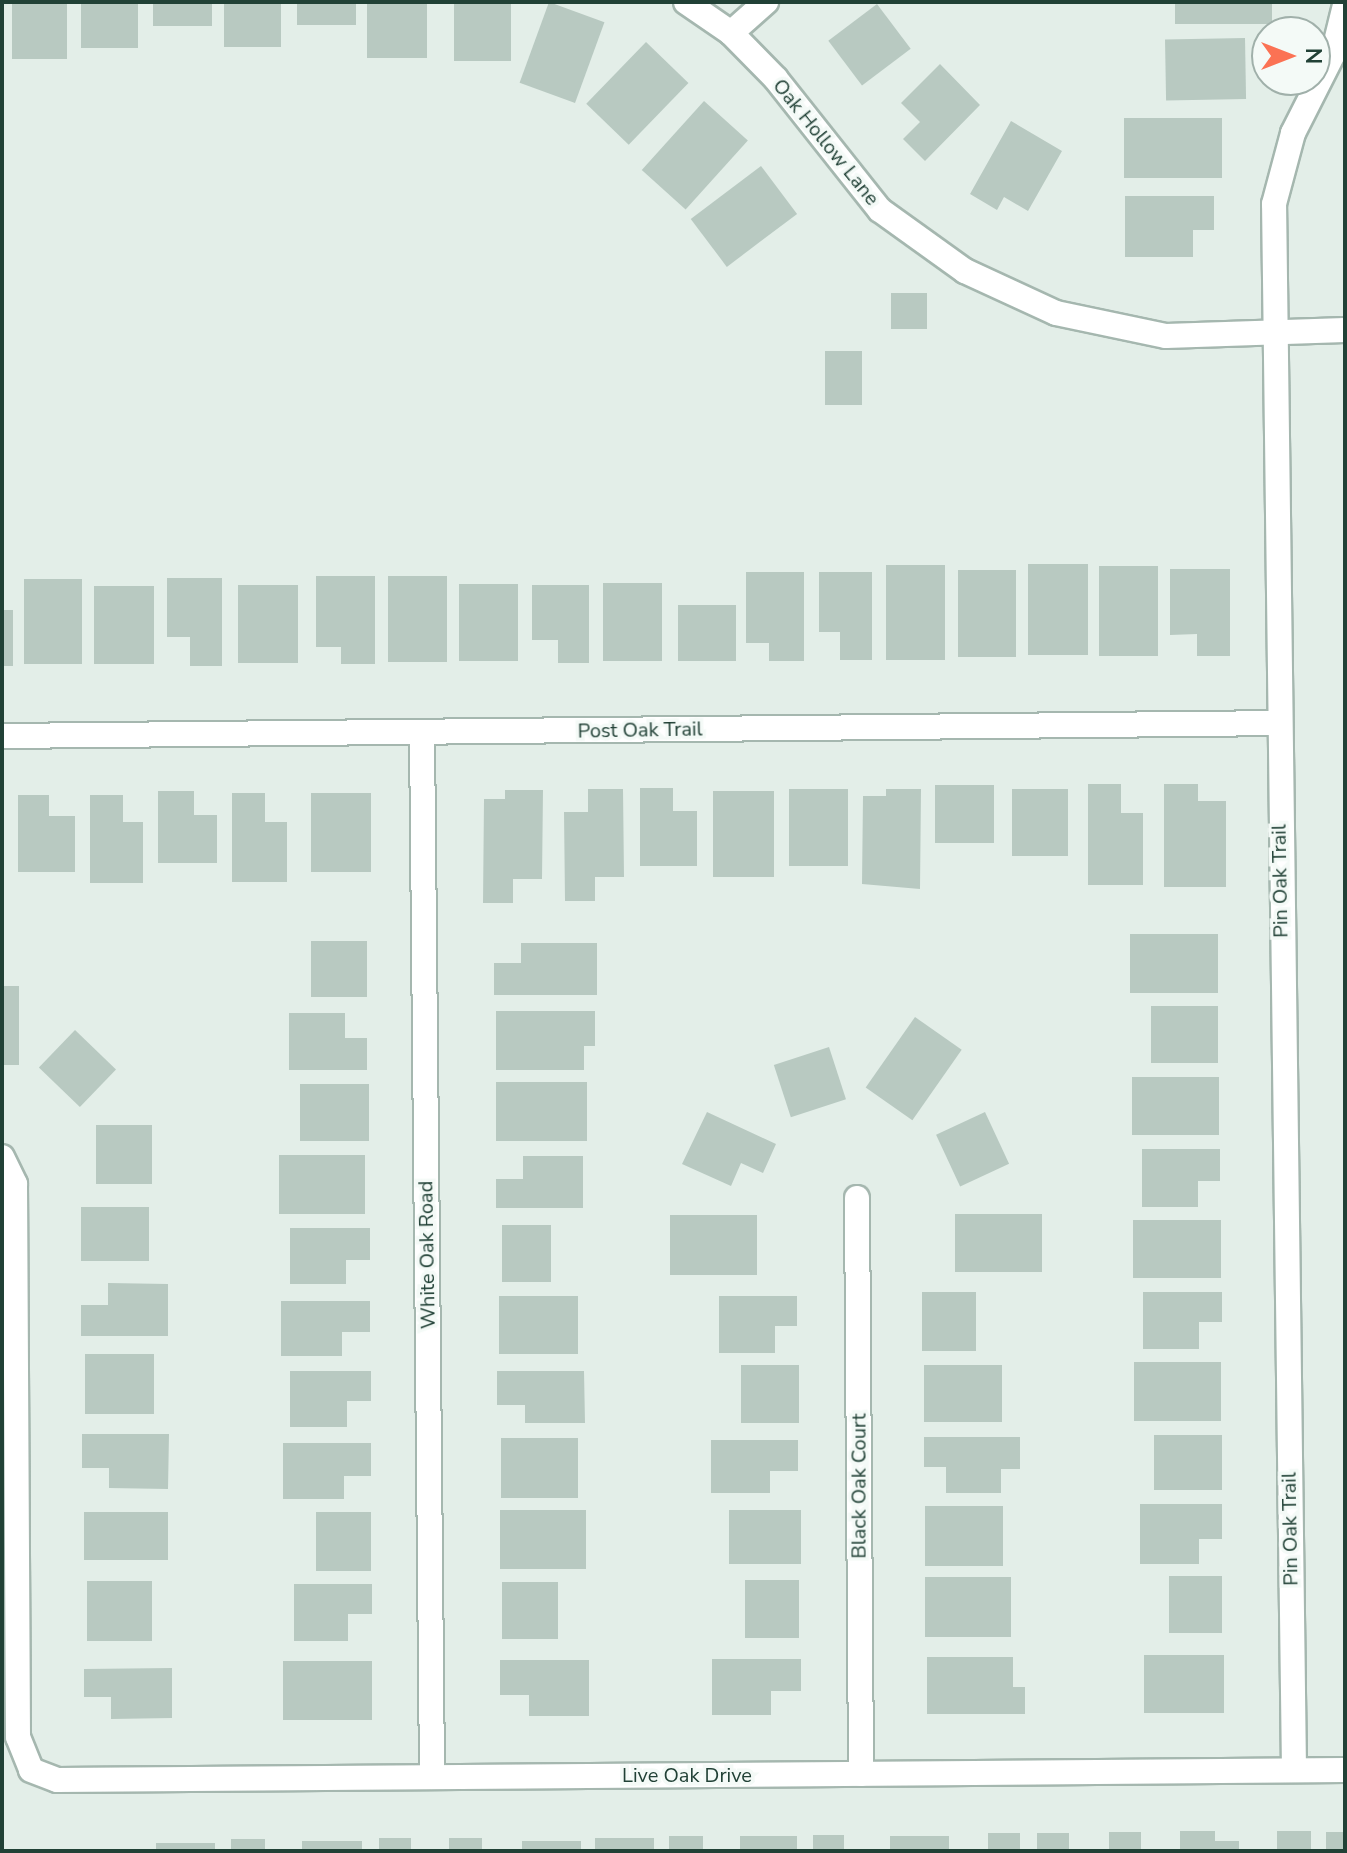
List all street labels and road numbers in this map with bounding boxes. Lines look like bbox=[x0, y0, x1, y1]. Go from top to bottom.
street label: Oak Hollow Lane bbox=[768, 74, 884, 210]
street label: Post Oak Trail bbox=[577, 717, 703, 743]
street label: Pin Oak Trail bbox=[1267, 824, 1293, 938]
street label: White Oak Road bbox=[414, 1181, 440, 1329]
street label: Black Oak Court bbox=[847, 1413, 871, 1559]
street label: Pin Oak Trail bbox=[1277, 1472, 1303, 1586]
street label: Live Oak Drive bbox=[622, 1763, 752, 1787]

